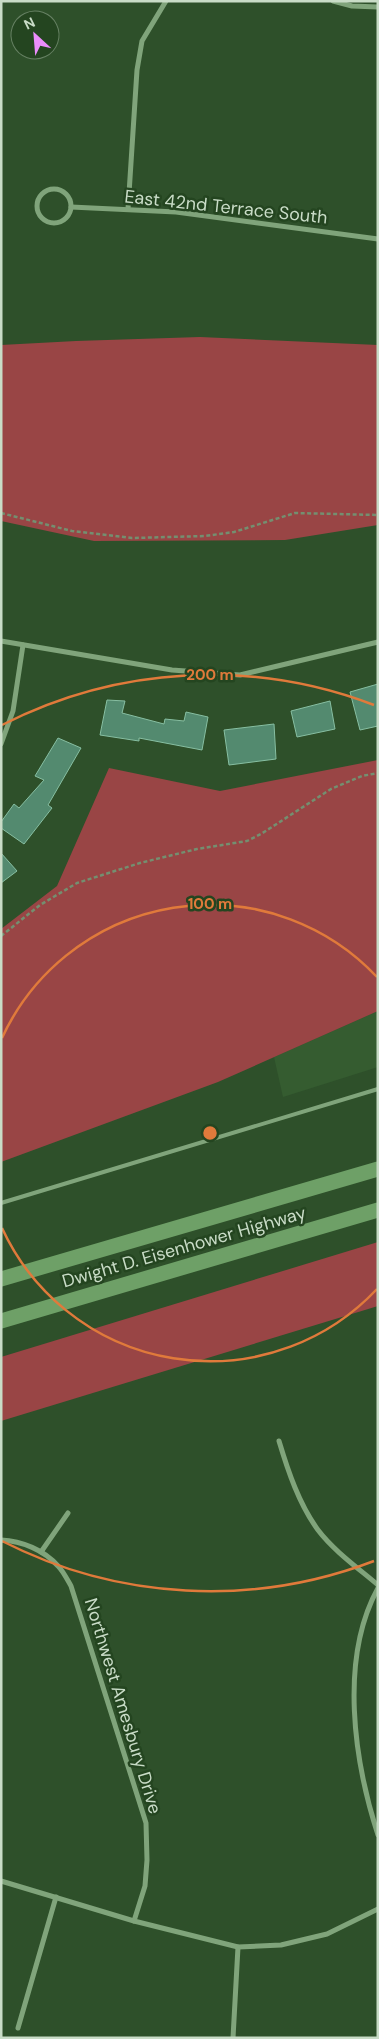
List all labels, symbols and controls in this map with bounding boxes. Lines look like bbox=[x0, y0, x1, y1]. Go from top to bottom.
north arrow bbox=[10, 10, 60, 60]
text: N bbox=[21, 13, 38, 34]
street label: East 42nd Terrace South bbox=[123, 184, 329, 230]
text: 200 m bbox=[186, 665, 234, 685]
text: 100 m bbox=[188, 894, 232, 914]
centre of rings bbox=[201, 1124, 219, 1142]
street label: Dwight D. Eisenhower Highway bbox=[59, 1201, 309, 1293]
street label: Northwest Amesbury Drive bbox=[79, 1595, 167, 1817]

